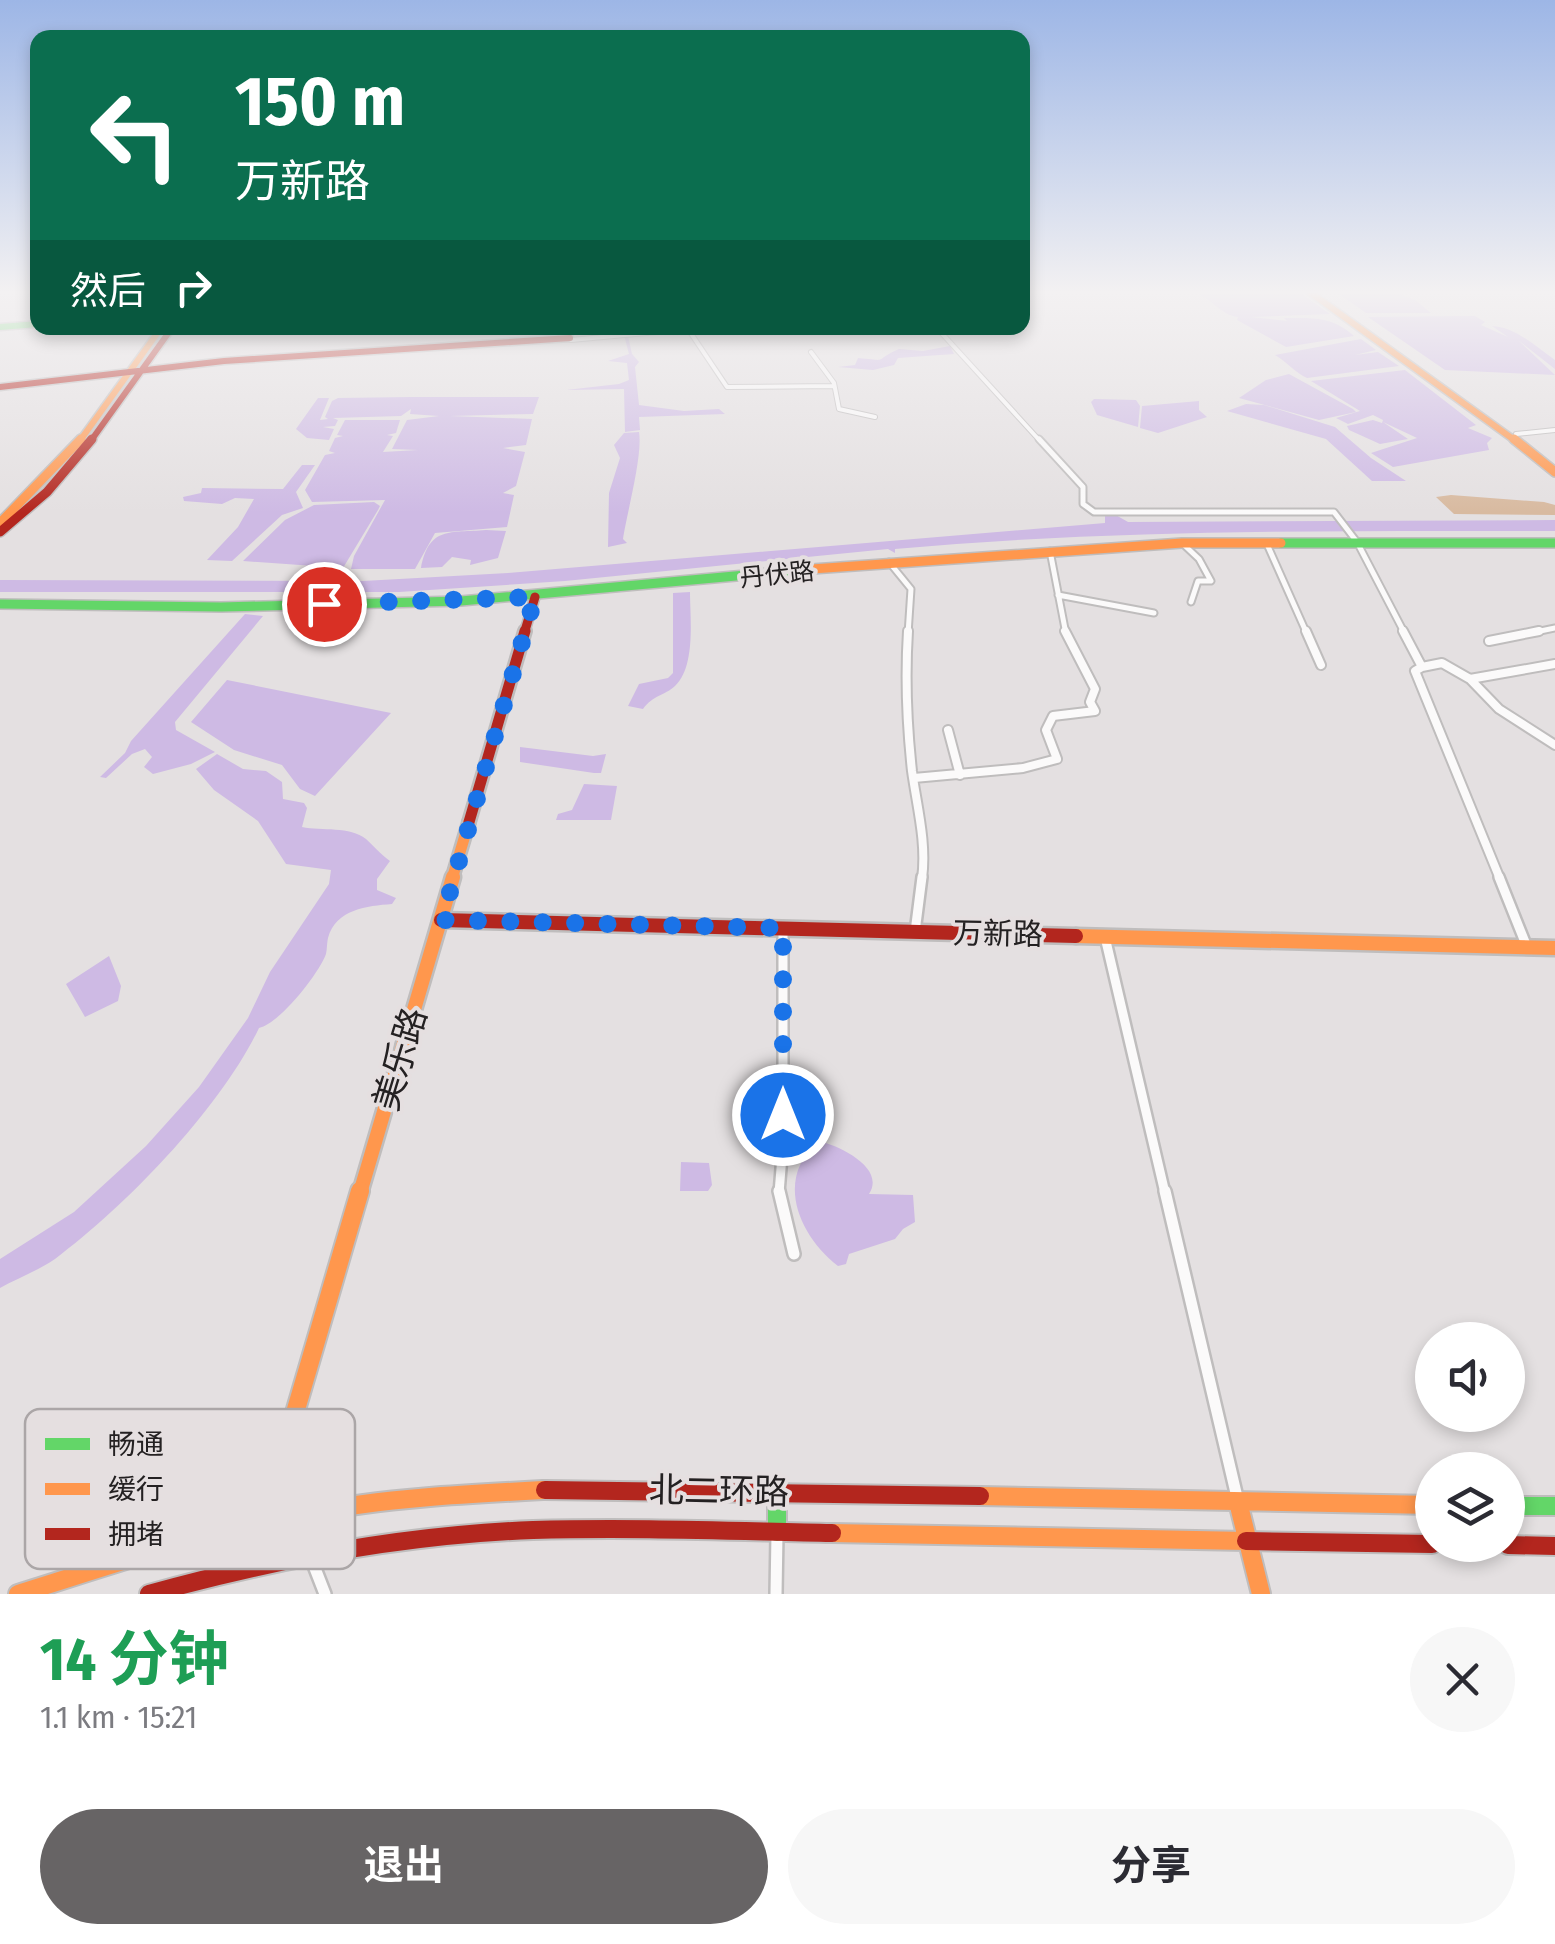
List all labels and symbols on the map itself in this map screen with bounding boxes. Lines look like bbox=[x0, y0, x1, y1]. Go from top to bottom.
street label: 丹伏路 bbox=[738, 556, 816, 594]
pin bbox=[282, 562, 367, 647]
street label: 万新路 bbox=[953, 915, 1043, 953]
street label: 美乐路 bbox=[365, 1003, 435, 1115]
position arrow bbox=[731, 1063, 835, 1167]
legend bbox=[25, 1409, 355, 1569]
text: 畅通 bbox=[108, 1428, 164, 1461]
street label: 北二环路 bbox=[649, 1469, 789, 1513]
text: 缓行 bbox=[108, 1473, 164, 1506]
text: 拥堵 bbox=[108, 1518, 164, 1551]

